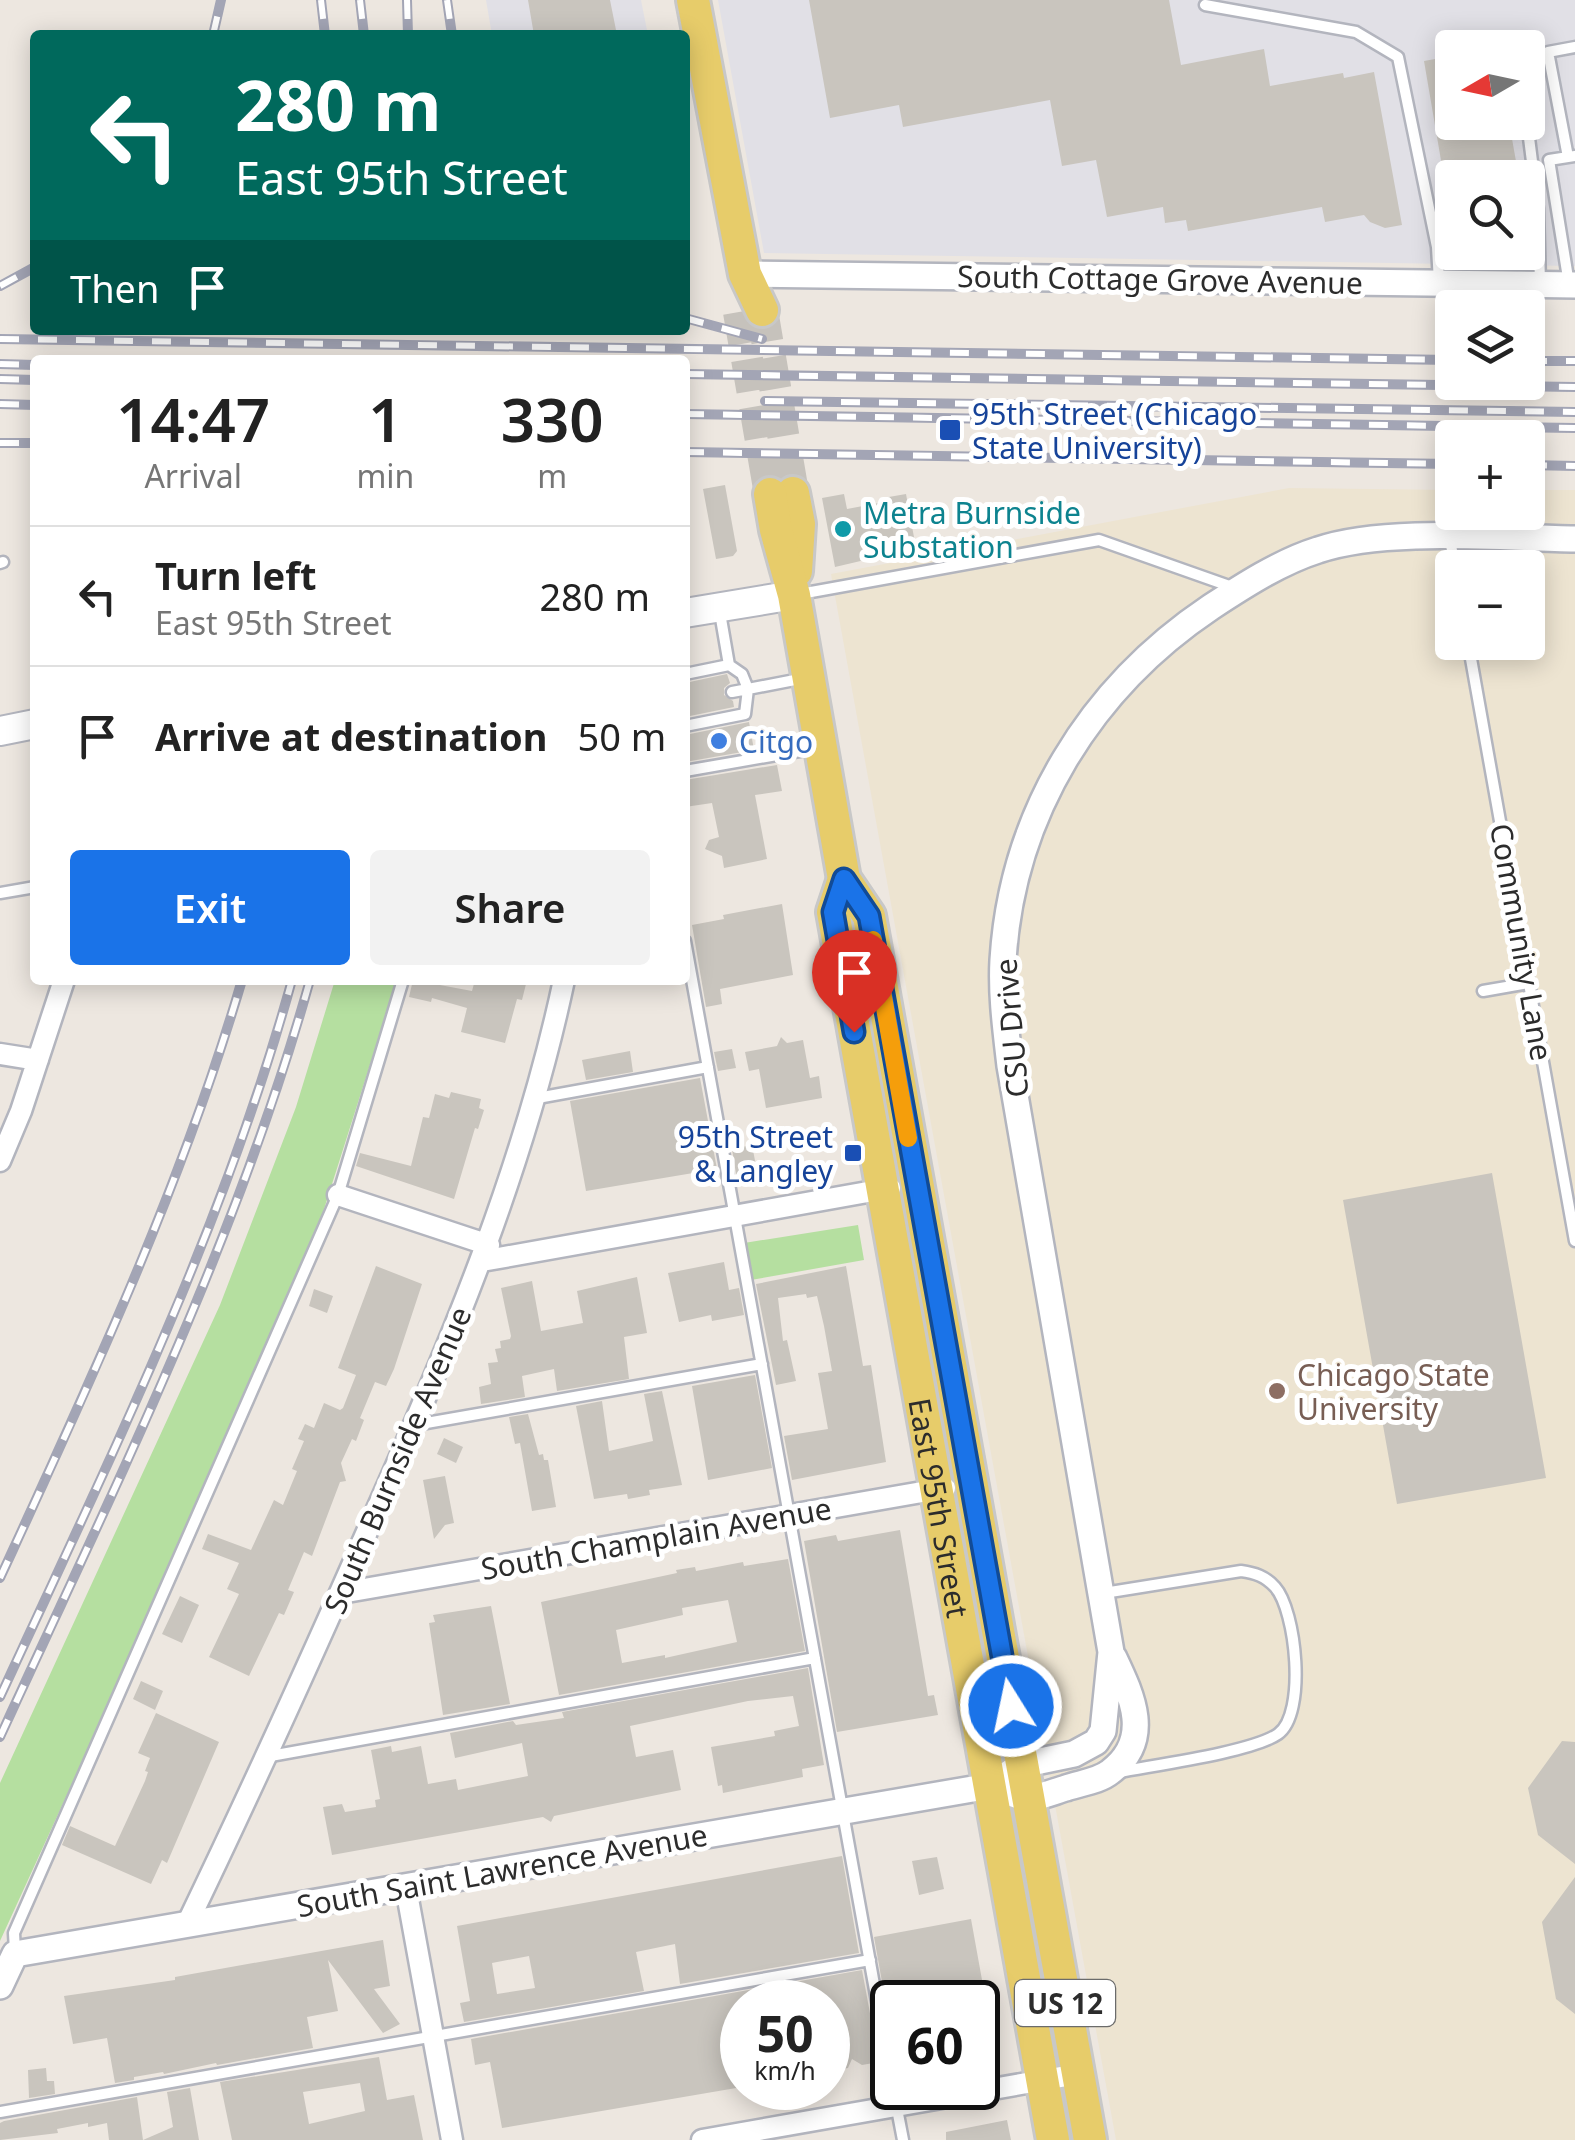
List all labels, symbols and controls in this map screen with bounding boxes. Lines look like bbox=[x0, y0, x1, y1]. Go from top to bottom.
north arrow bbox=[1435, 30, 1545, 140]
map controls bbox=[1435, 30, 1545, 660]
text: 280 m bbox=[235, 56, 442, 152]
icon: left bbox=[70, 70, 200, 200]
text: East 95th Street bbox=[235, 147, 568, 208]
button: search bbox=[1435, 160, 1545, 270]
street label: South Cottage Grove Avenue bbox=[957, 255, 1363, 303]
icon: arrive bbox=[180, 260, 235, 315]
text: Then bbox=[70, 262, 160, 314]
button: layers bbox=[1435, 290, 1545, 400]
text: 14:47 bbox=[116, 378, 270, 460]
text: 1 bbox=[368, 378, 403, 460]
text: 330 bbox=[501, 378, 604, 460]
place label: 95th Street (Chicago State University) bbox=[972, 393, 1257, 468]
marker: 95th Street (Chicago State University) bbox=[937, 417, 963, 443]
button: + bbox=[1435, 420, 1545, 530]
text: Arrival bbox=[144, 454, 242, 497]
text: min bbox=[356, 454, 414, 497]
text: m bbox=[537, 454, 567, 497]
place label: Metra Burnside Substation bbox=[863, 492, 1081, 567]
marker: Metra Burnside Substation bbox=[832, 518, 854, 540]
text: Turn left bbox=[155, 549, 317, 601]
button: − bbox=[1435, 550, 1545, 660]
icon: left bbox=[70, 569, 125, 624]
text: 280 m bbox=[539, 570, 650, 622]
text: East 95th Street bbox=[155, 601, 392, 644]
icon: arrive bbox=[70, 709, 125, 764]
text: Arrive at destination bbox=[155, 710, 547, 762]
text: 50 m bbox=[577, 710, 666, 762]
place label: Citgo bbox=[739, 721, 813, 762]
marker: Citgo bbox=[708, 730, 730, 752]
street label: Community Lane bbox=[1481, 820, 1563, 1064]
button: Exit bbox=[70, 850, 350, 965]
button: Share bbox=[370, 850, 650, 965]
pin bbox=[812, 930, 897, 1033]
icon: arrive bbox=[827, 945, 882, 1000]
street label: CSU Drive bbox=[985, 957, 1037, 1099]
place label: 95th Street & Langley bbox=[678, 1116, 834, 1191]
marker: 95th Street & Langley bbox=[842, 1142, 864, 1164]
street label: South Burnside Avenue bbox=[314, 1300, 480, 1620]
place label: Chicago State University bbox=[1297, 1354, 1490, 1429]
marker: Chicago State University bbox=[1266, 1380, 1288, 1402]
street label: East 95th Street bbox=[900, 1395, 980, 1621]
street label: South Champlain Avenue bbox=[478, 1487, 834, 1589]
position arrow bbox=[959, 1654, 1063, 1758]
street label: South Saint Lawrence Avenue bbox=[293, 1814, 711, 1926]
speed limit sign: 60 bbox=[870, 1980, 1000, 2110]
road number: US 12 bbox=[1015, 1980, 1115, 2026]
text: 50 bbox=[756, 1999, 814, 2067]
text: km/h bbox=[754, 2053, 816, 2087]

